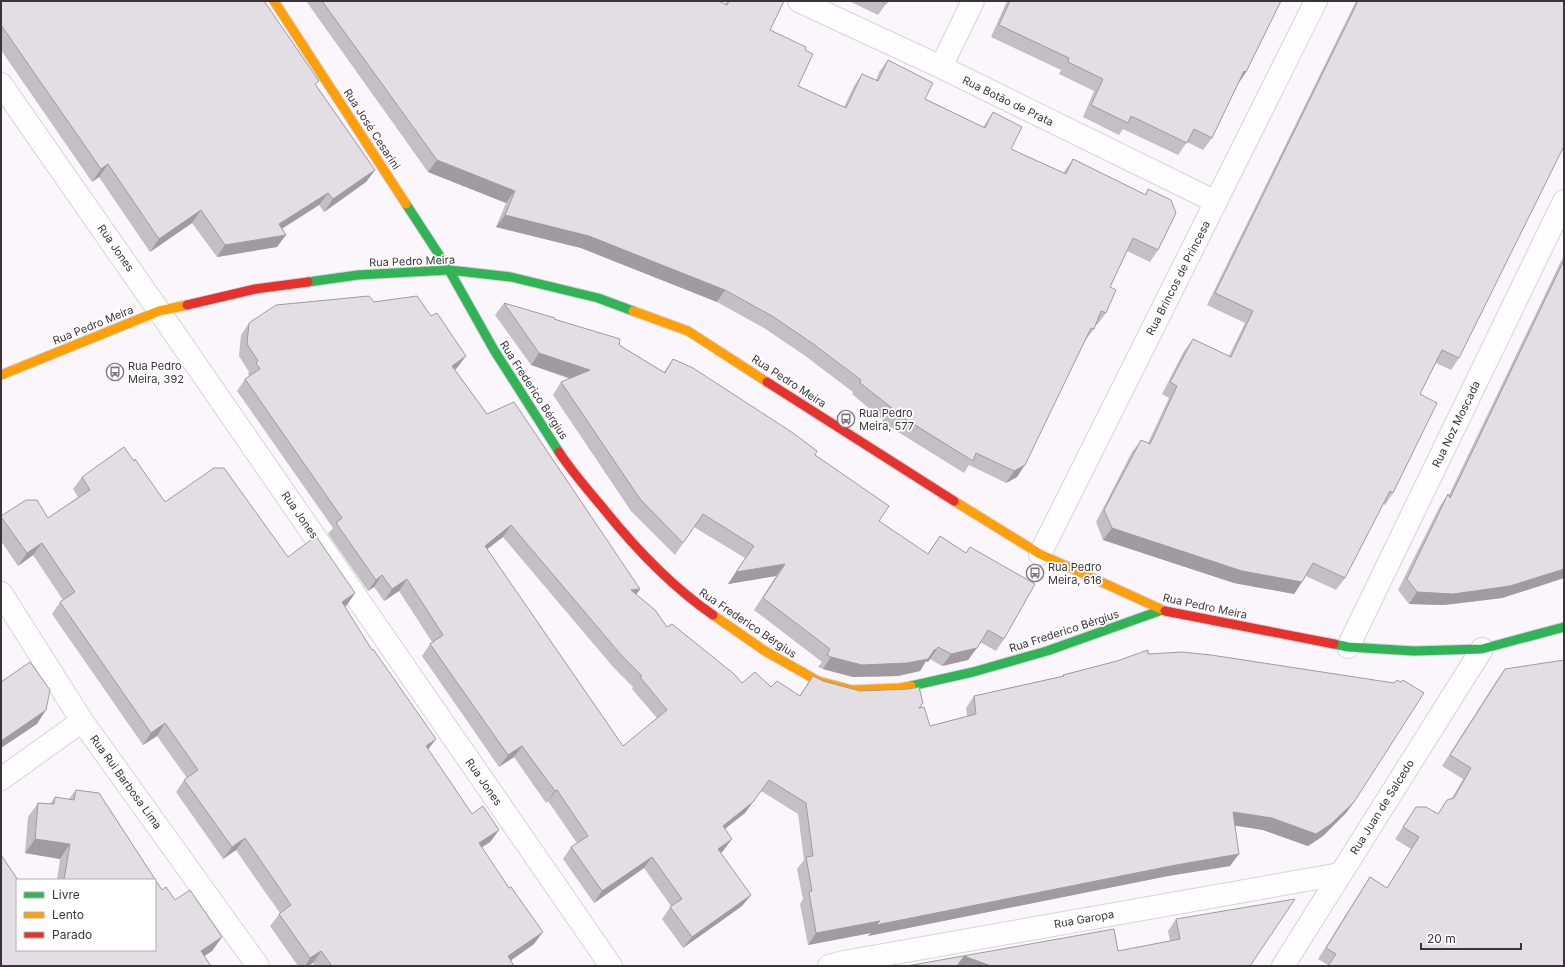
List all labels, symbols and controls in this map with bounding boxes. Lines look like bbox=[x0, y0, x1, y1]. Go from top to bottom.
street label: Rua Botão de Prata bbox=[960, 73, 1056, 129]
street label: Rua José Cesarini bbox=[341, 86, 403, 172]
street label: Rua Brincos de Princesa bbox=[1143, 218, 1213, 338]
street label: Rua Jones bbox=[95, 222, 137, 274]
street label: Rua Pedro Meira bbox=[369, 253, 455, 269]
street label: Rua Pedro Meira bbox=[51, 302, 135, 348]
street label: Rua Frederico Bérgius bbox=[497, 338, 571, 442]
street label: Rua Pedro Meira bbox=[749, 352, 829, 410]
place label: Rua Pedro Meira, 392 bbox=[128, 359, 184, 386]
bus stop icon: Rua Pedro Meira, 392 bbox=[105, 362, 125, 382]
street label: Rua Noz Moscada bbox=[1429, 378, 1483, 470]
place label: Rua Pedro Meira, 577 bbox=[859, 406, 914, 433]
bus stop icon: Rua Pedro Meira, 577 bbox=[836, 409, 856, 429]
street label: Rua Jones bbox=[279, 489, 321, 541]
place label: Rua Pedro Meira, 616 bbox=[1048, 560, 1102, 587]
bus stop icon: Rua Pedro Meira, 616 bbox=[1025, 563, 1045, 583]
street label: Rua Frederico Bérgius bbox=[697, 585, 800, 661]
street label: Rua Pedro Meira bbox=[1162, 590, 1248, 622]
street label: Rua Frederico Bérgius bbox=[1007, 607, 1121, 655]
street label: Rua Rui Barbosa Lima bbox=[87, 732, 165, 832]
street label: Rua Jones bbox=[463, 756, 505, 808]
street label: Rua Juan de Salcedo bbox=[1347, 756, 1417, 857]
legend bbox=[16, 879, 156, 951]
text: Livre bbox=[52, 887, 80, 902]
text: Lento bbox=[52, 907, 84, 922]
street label: Rua Garopa bbox=[1053, 907, 1115, 931]
scale bar bbox=[1421, 925, 1521, 951]
text: Parado bbox=[52, 927, 92, 942]
text: 20 m bbox=[1427, 931, 1456, 946]

